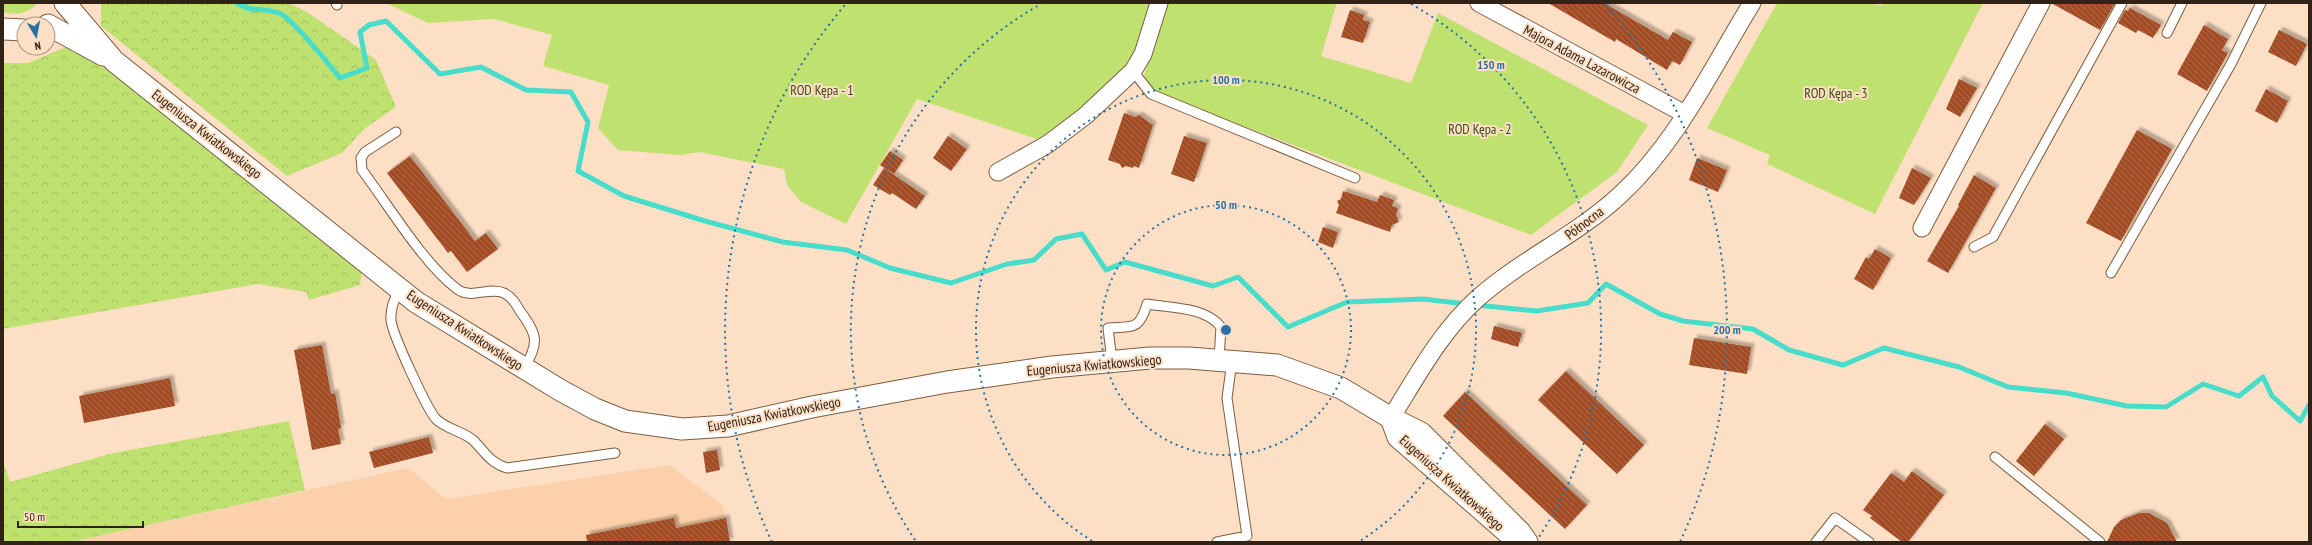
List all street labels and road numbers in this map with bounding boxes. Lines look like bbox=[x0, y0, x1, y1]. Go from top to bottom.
street label: Majora Adama Lazarowicza bbox=[1520, 21, 1644, 97]
street label: Eugeniusza Kwiatkowskiego bbox=[148, 85, 266, 183]
street label: Północna bbox=[1561, 203, 1607, 243]
street label: Eugeniusza Kwiatkowskiego bbox=[403, 286, 527, 374]
street label: Eugeniusza Kwiatkowskiego bbox=[1026, 350, 1162, 380]
street label: Eugeniusza Kwiatkowskiego bbox=[706, 392, 842, 436]
street label: Eugeniusza Kwiatkowskiego bbox=[1396, 431, 1508, 535]

